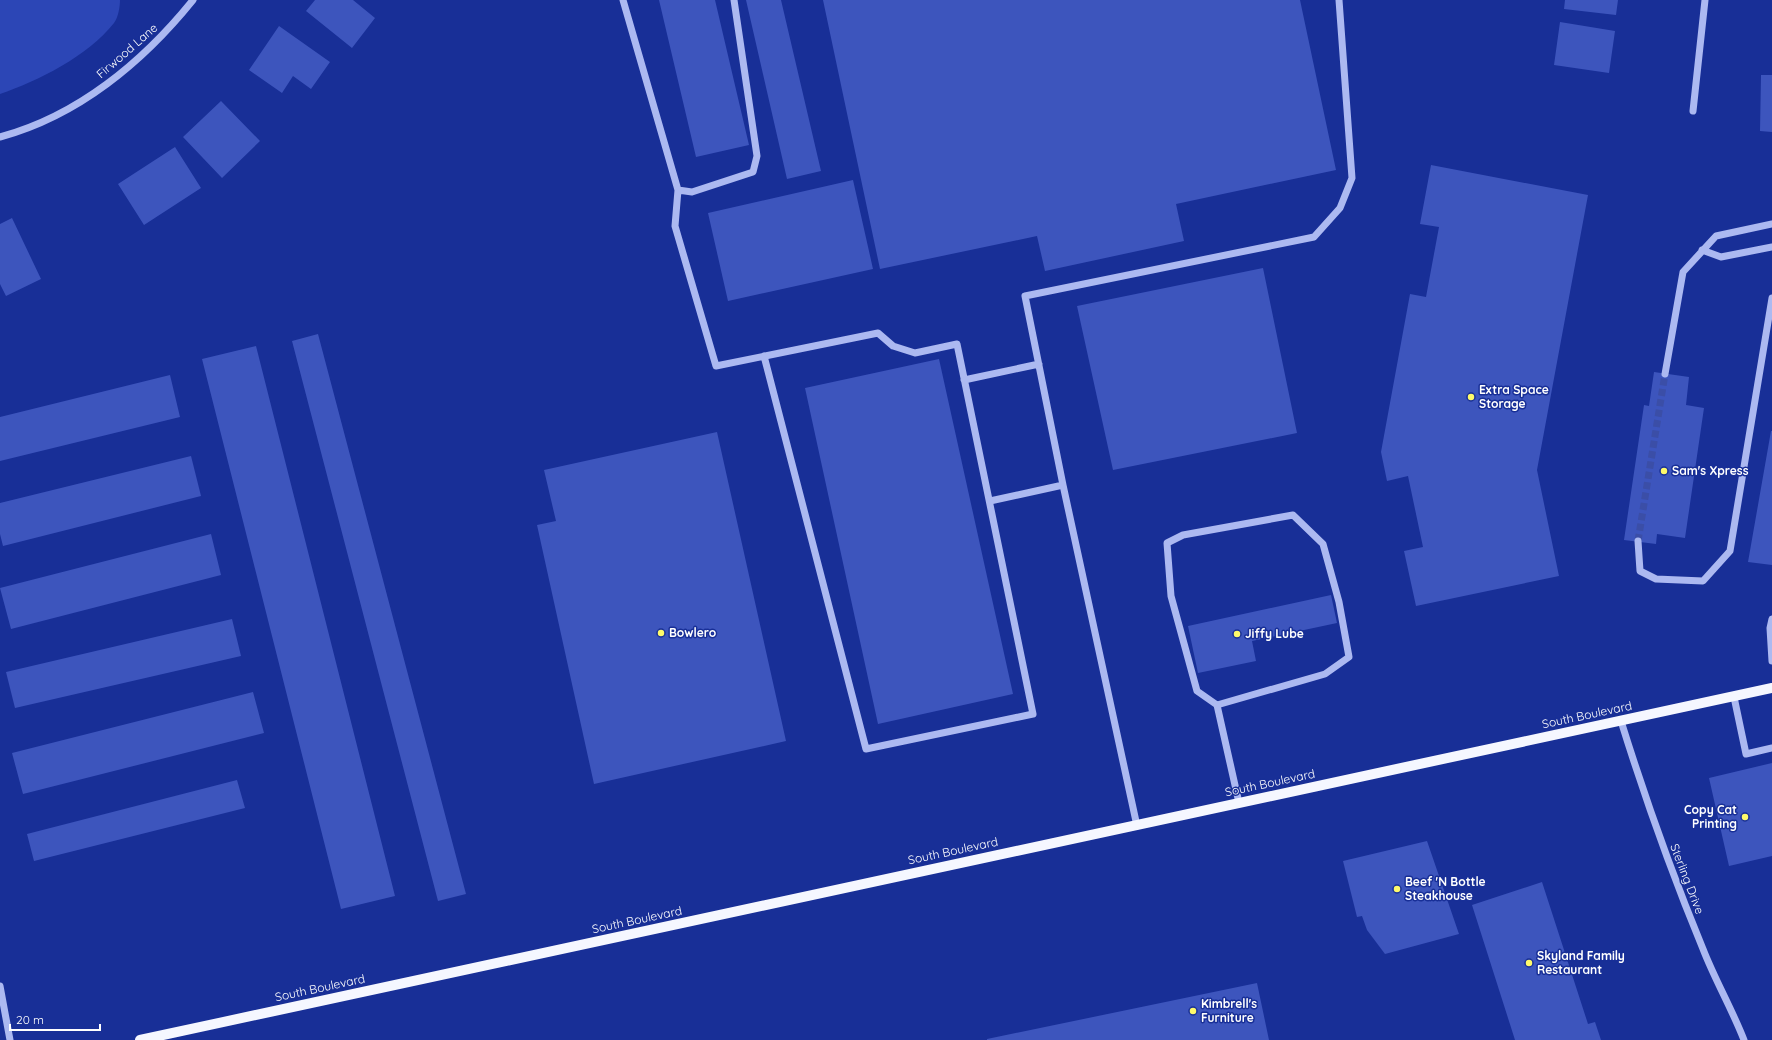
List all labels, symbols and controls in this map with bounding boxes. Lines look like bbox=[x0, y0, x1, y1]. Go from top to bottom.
street label: Firwood Lane bbox=[93, 20, 160, 81]
place label: Extra Space Storage bbox=[1479, 382, 1549, 411]
marker: Extra Space Storage bbox=[1466, 392, 1476, 402]
place label: Sam's Xpress bbox=[1672, 463, 1749, 478]
marker: Sam's Xpress bbox=[1659, 466, 1669, 476]
place label: Bowlero bbox=[669, 625, 717, 640]
place label: Jiffy Lube bbox=[1245, 626, 1304, 641]
marker: Bowlero bbox=[656, 628, 666, 638]
marker: Jiffy Lube bbox=[1232, 629, 1242, 639]
street label: South Boulevard bbox=[1541, 698, 1633, 731]
street label: South Boulevard bbox=[1224, 766, 1316, 799]
place label: Copy Cat Printing bbox=[1684, 802, 1737, 831]
marker: Copy Cat Printing bbox=[1740, 812, 1750, 822]
street label: South Boulevard bbox=[907, 834, 999, 867]
street label: Sterling Drive bbox=[1667, 842, 1708, 916]
place label: Beef 'N Bottle Steakhouse bbox=[1405, 874, 1486, 903]
marker: Beef 'N Bottle Steakhouse bbox=[1392, 884, 1402, 894]
street label: South Boulevard bbox=[591, 903, 683, 936]
place label: Skyland Family Restaurant bbox=[1537, 948, 1625, 977]
marker: Skyland Family Restaurant bbox=[1524, 958, 1534, 968]
street label: South Boulevard bbox=[274, 971, 366, 1004]
place label: Kimbrell's Furniture bbox=[1201, 996, 1257, 1025]
scale bar bbox=[10, 1006, 100, 1032]
marker: Kimbrell's Furniture bbox=[1188, 1006, 1198, 1016]
text: 20 m bbox=[16, 1012, 44, 1027]

